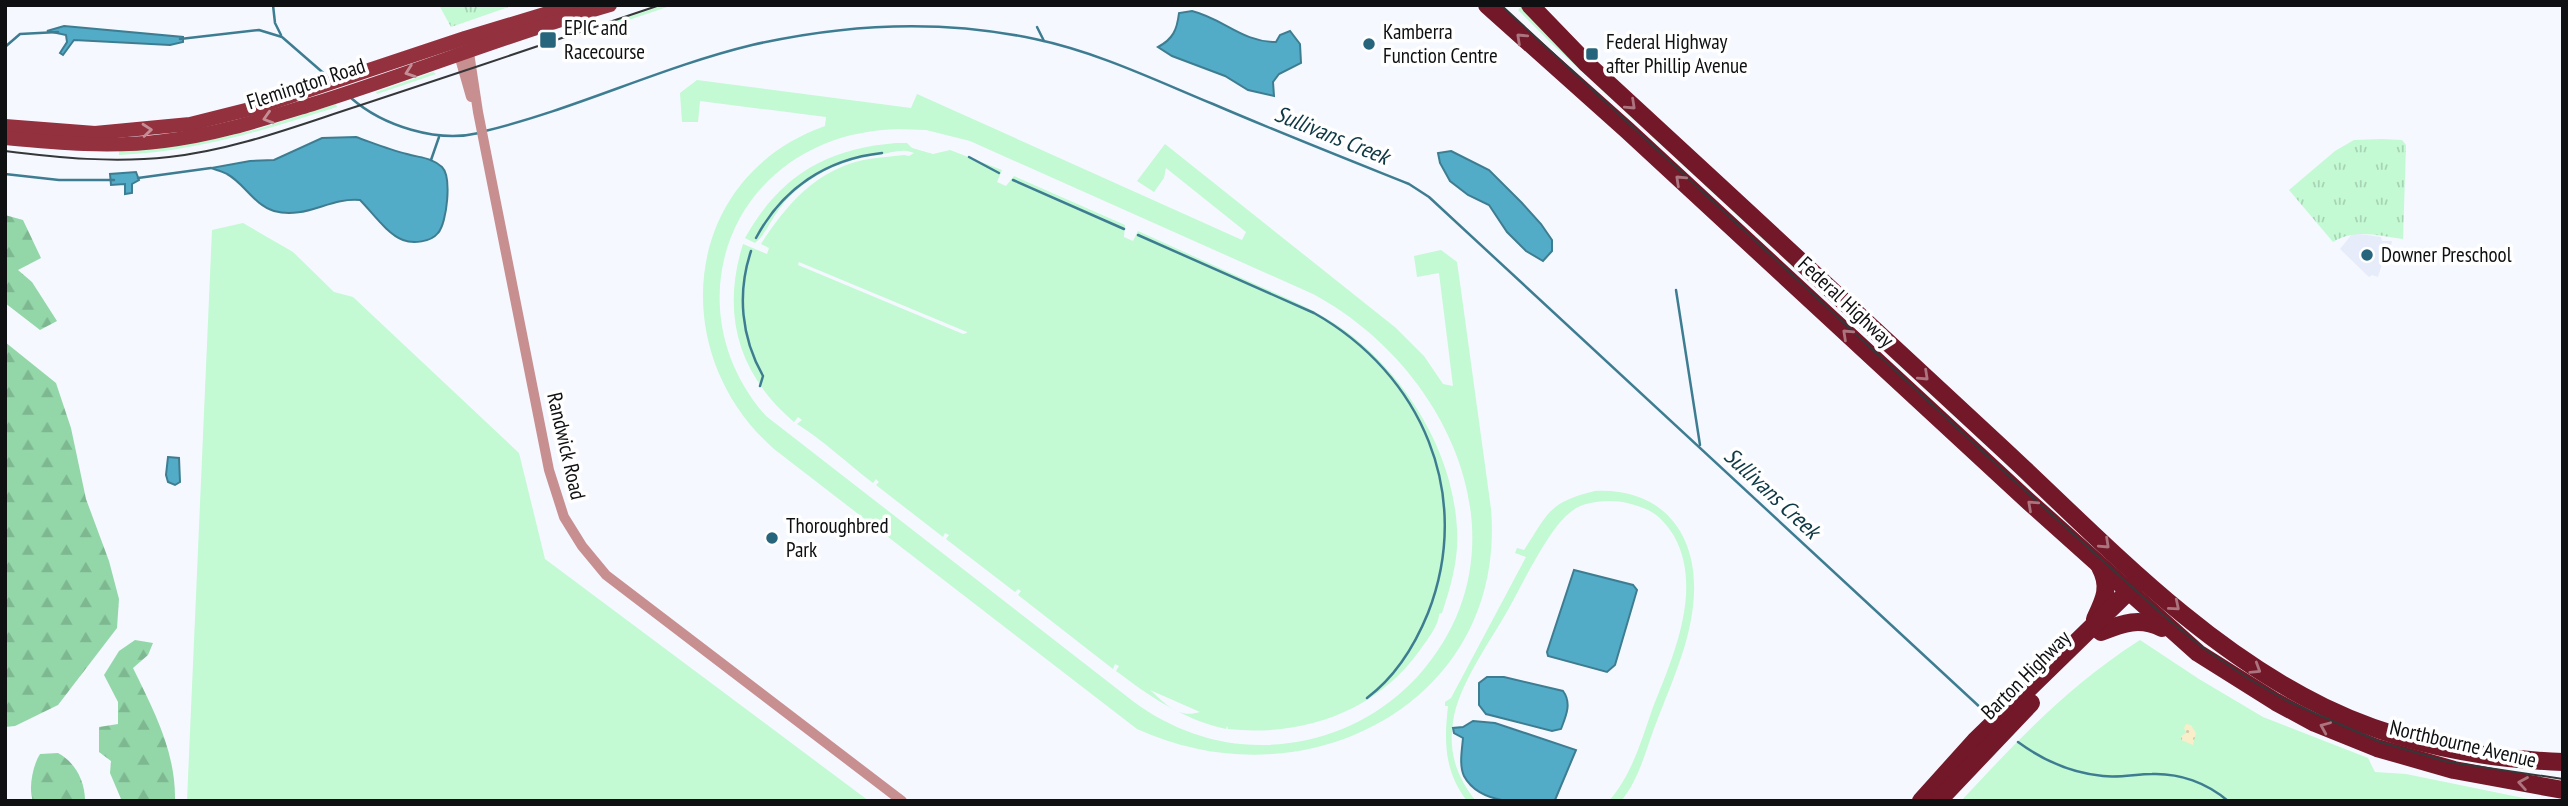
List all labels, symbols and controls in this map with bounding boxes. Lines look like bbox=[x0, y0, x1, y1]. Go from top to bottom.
place label: EPIC and Racecourse bbox=[564, 14, 645, 65]
place label: Kamberra Function Centre bbox=[1383, 18, 1498, 69]
place label: Federal Highway after Phillip Avenue bbox=[1606, 28, 1748, 79]
marker: EPIC and Racecourse bbox=[538, 30, 558, 50]
one-way arrow bbox=[1516, 33, 1529, 46]
marker: Kamberra Function Centre bbox=[1361, 36, 1377, 52]
marker: Federal Highway after Phillip Avenue bbox=[1584, 46, 1600, 62]
street label: Flemington Road bbox=[243, 52, 368, 115]
one-way arrow bbox=[404, 64, 416, 78]
one-way arrow bbox=[1623, 96, 1636, 109]
water label: Sullivans Creek bbox=[1271, 98, 1396, 172]
one-way arrow bbox=[263, 110, 275, 124]
one-way arrow bbox=[141, 123, 152, 138]
one-way arrow bbox=[1675, 175, 1688, 188]
place label: Downer Preschool bbox=[2381, 241, 2512, 268]
marker: Downer Preschool bbox=[2359, 247, 2375, 263]
street label: Federal Highway bbox=[1793, 250, 1900, 353]
one-way arrow bbox=[1842, 330, 1855, 342]
one-way arrow bbox=[1916, 367, 1929, 380]
street label: Randwick Road bbox=[541, 390, 592, 502]
water label: Sullivans Creek bbox=[1718, 441, 1829, 546]
one-way arrow bbox=[2027, 501, 2040, 513]
place label: Thoroughbred Park bbox=[786, 512, 889, 563]
marker: Thoroughbred Park bbox=[764, 530, 780, 546]
one-way arrow bbox=[2097, 535, 2110, 548]
one-way arrow bbox=[2167, 598, 2180, 610]
street label: Barton Highway bbox=[1975, 624, 2076, 725]
one-way arrow bbox=[2248, 660, 2261, 673]
street label: Northbourne Avenue bbox=[2387, 714, 2539, 773]
one-way arrow bbox=[2320, 721, 2333, 735]
one-way arrow bbox=[2517, 776, 2529, 791]

